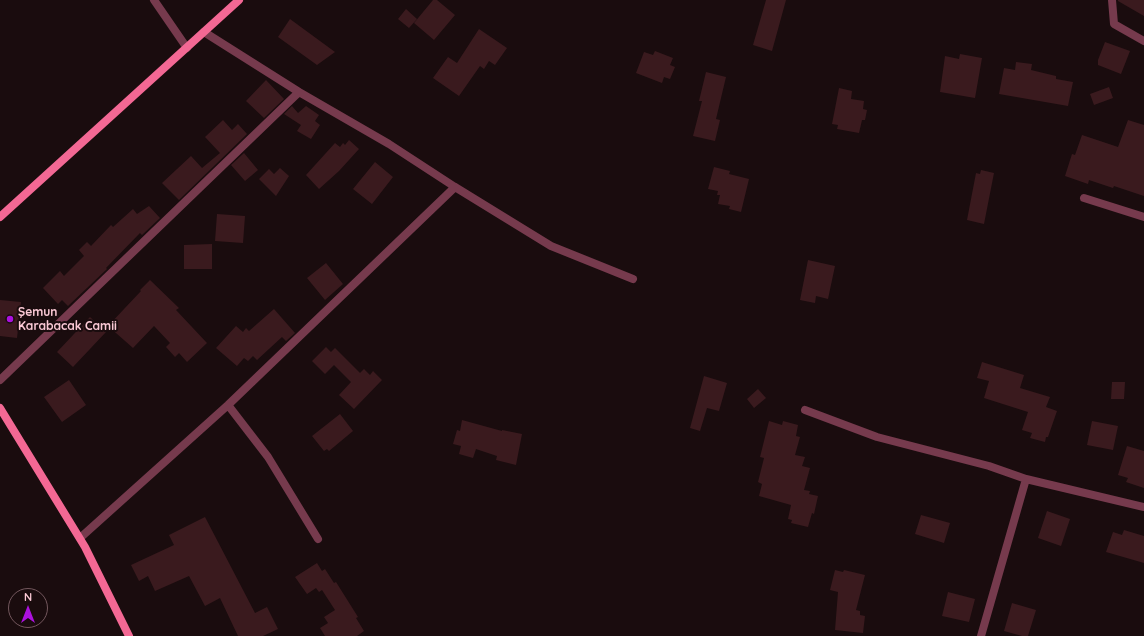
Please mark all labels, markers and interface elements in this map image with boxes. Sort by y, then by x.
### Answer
place label: Şemun Karabacak Camii [18,305,117,333]
marker: Şemun Karabacak Camii [5,314,15,324]
north arrow [8,588,48,628]
text: N [24,590,32,604]

